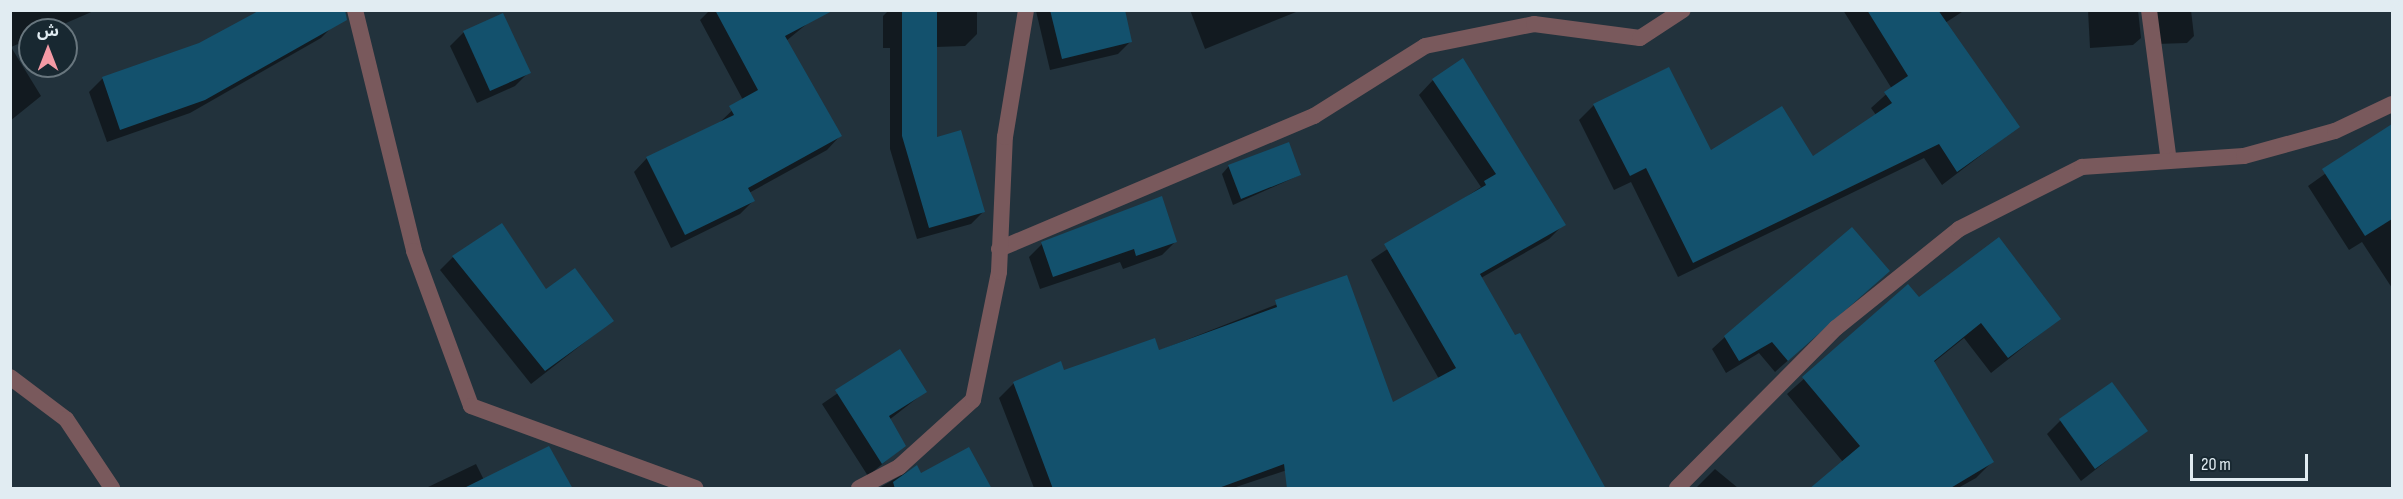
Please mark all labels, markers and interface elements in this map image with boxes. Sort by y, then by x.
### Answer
north arrow [18,18,78,78]
text: ش [37,22,59,41]
scale bar [2193,442,2312,480]
text: 20 m [2201,454,2231,475]

